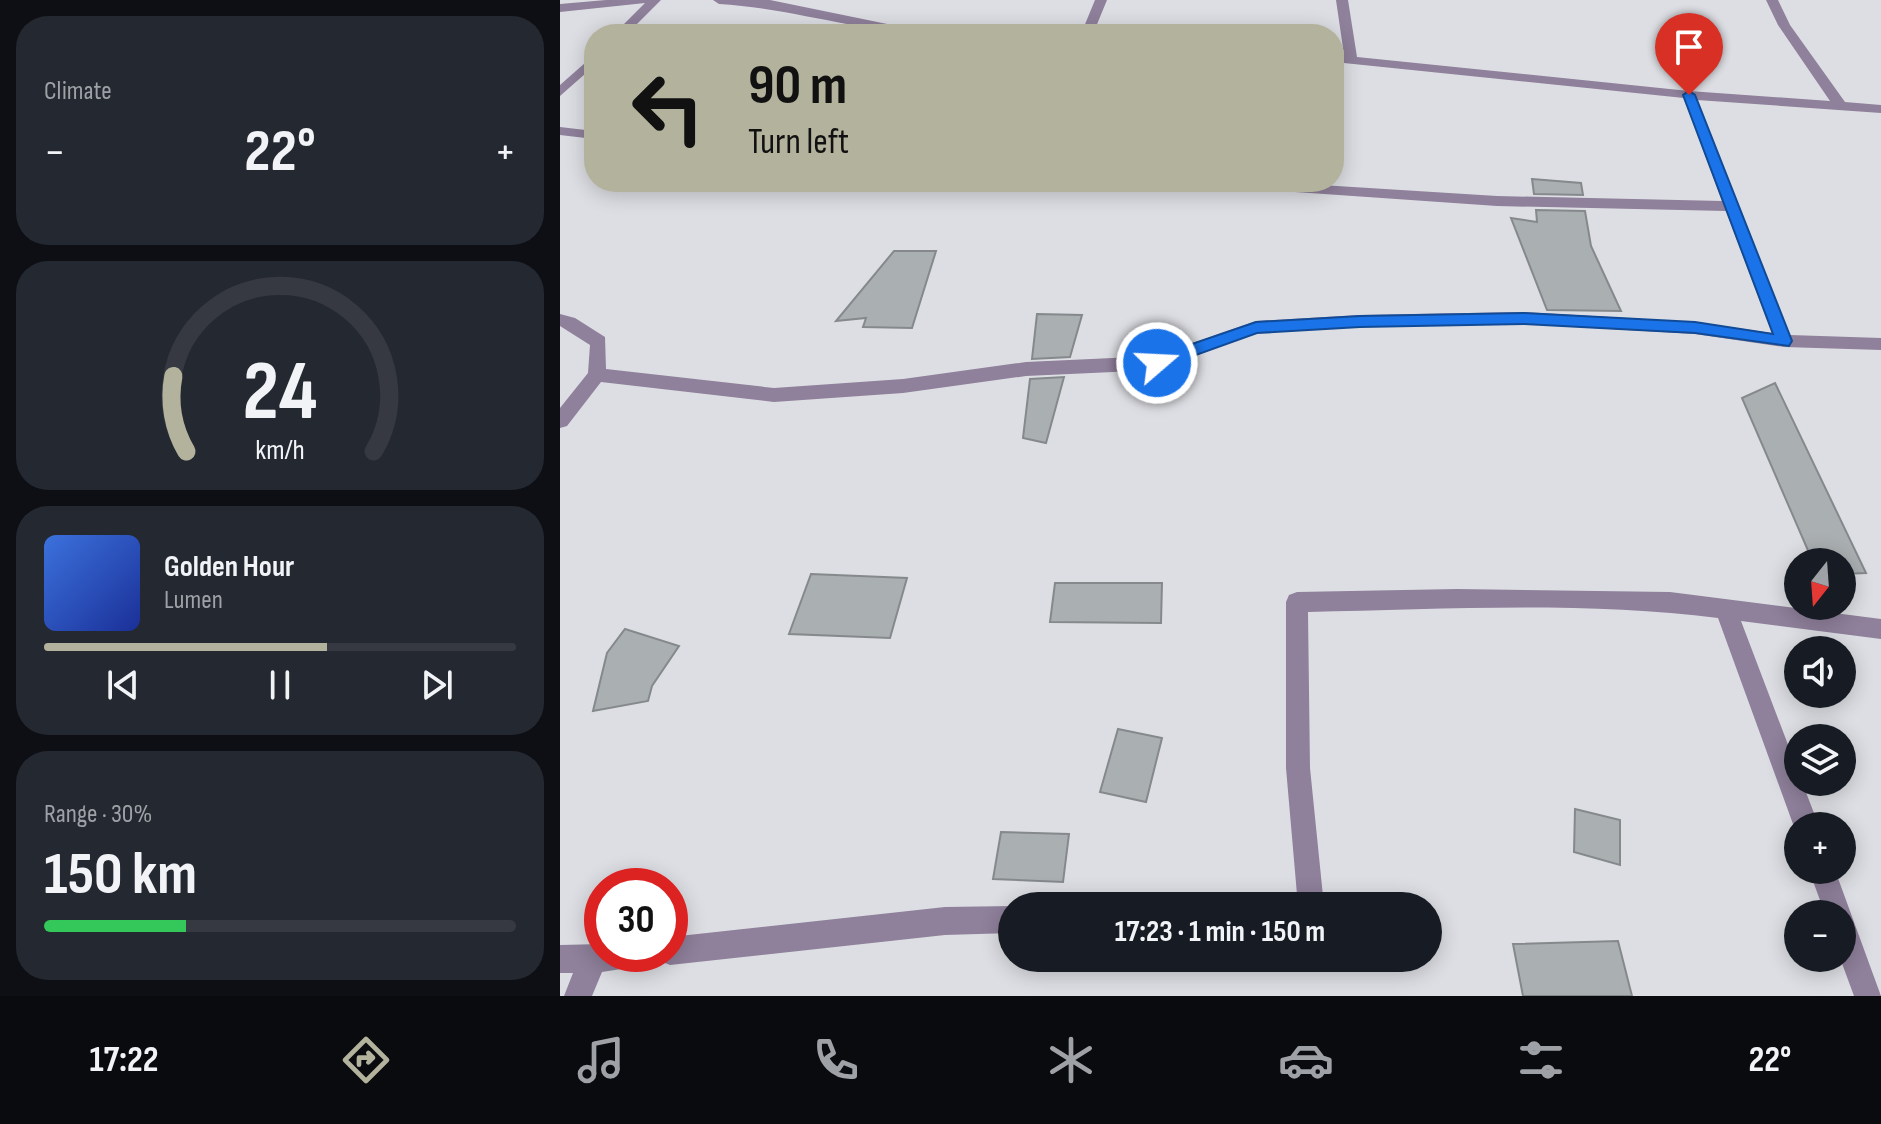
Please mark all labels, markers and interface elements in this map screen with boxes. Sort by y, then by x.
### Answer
pin [1655,13,1723,95]
icon: arrive [1667,25,1711,69]
text: 90 m [748,53,847,120]
icon: left [616,56,720,160]
text: Climate [44,76,112,107]
text: 22° [244,116,316,188]
text: Turn left [748,121,849,164]
text: − [44,126,66,179]
text: + [494,126,516,179]
position arrow [1115,321,1199,405]
text: 24 [243,342,317,442]
text: km/h [255,433,305,468]
north arrow [1784,548,1856,620]
map controls [1784,548,1856,972]
text: Golden Hour [164,549,294,585]
text: Lumen [164,585,223,616]
button: sound [1784,636,1856,708]
icon: previous [101,663,145,707]
icon: pause [258,663,302,707]
icon: next [415,663,459,707]
button: layers [1784,724,1856,796]
text: Range · 30% [44,799,152,830]
button: + [1784,812,1856,884]
text: 150 km [44,839,197,911]
speed limit sign: 30 [584,868,688,972]
button: − [1784,900,1856,972]
text: 17:23 · 1 min · 150 m [1115,914,1325,950]
icon: directions [338,1032,394,1088]
icon: music [573,1032,629,1088]
icon: phone [808,1032,864,1088]
icon: climate [1043,1032,1099,1088]
icon: car [1278,1032,1334,1088]
icon: filters [1513,1032,1569,1088]
text: 17:22 [90,1039,159,1082]
text: 22° [1748,1039,1791,1082]

